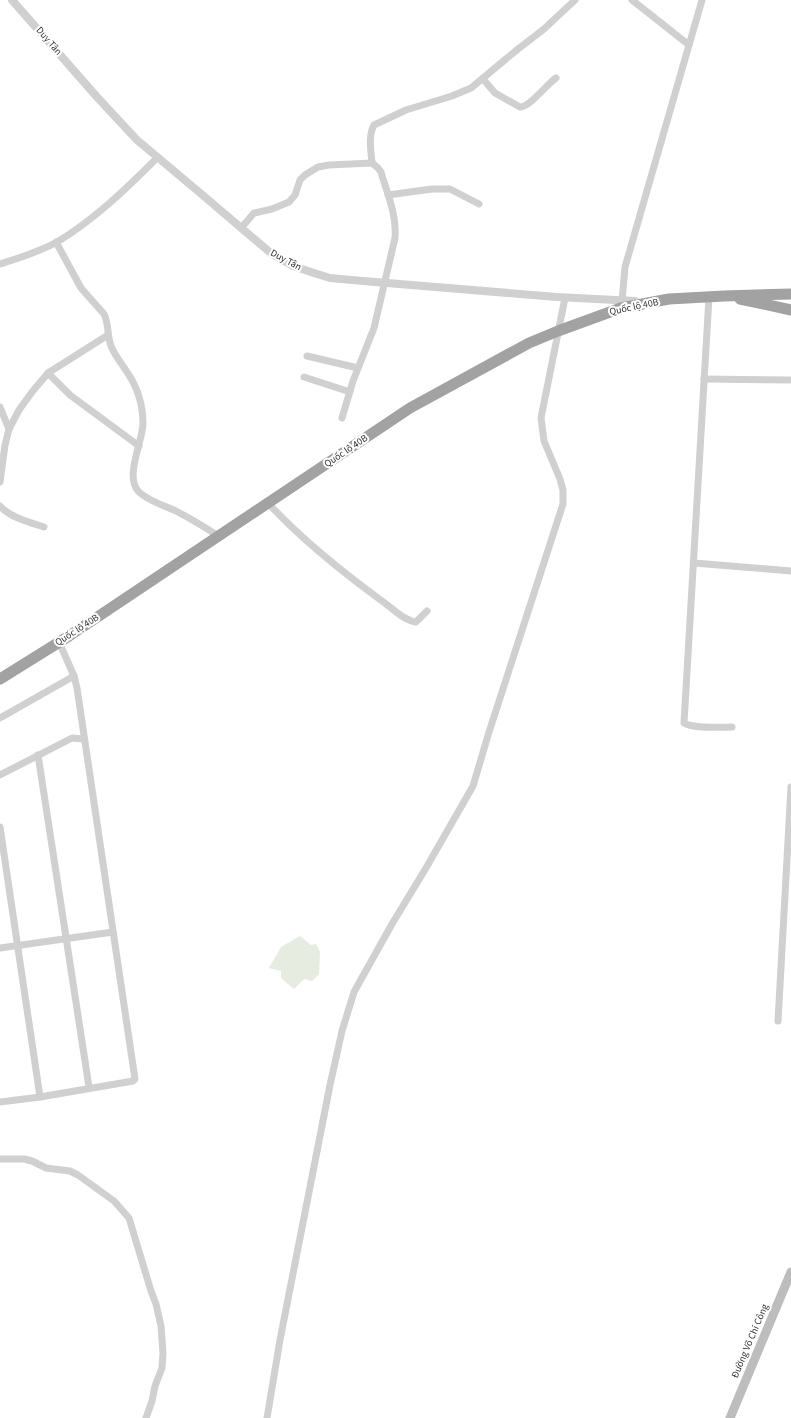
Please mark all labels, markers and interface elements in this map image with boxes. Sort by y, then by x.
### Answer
street label: Duy Tân [33,24,65,58]
street label: Duy Tân [268,246,304,274]
street label: Quốc lộ 40B [608,295,660,319]
street label: Quốc lộ 40B [321,431,371,471]
street label: Quốc lộ 40B [52,610,102,649]
street label: Đường Võ Chí Công [728,1302,772,1380]

